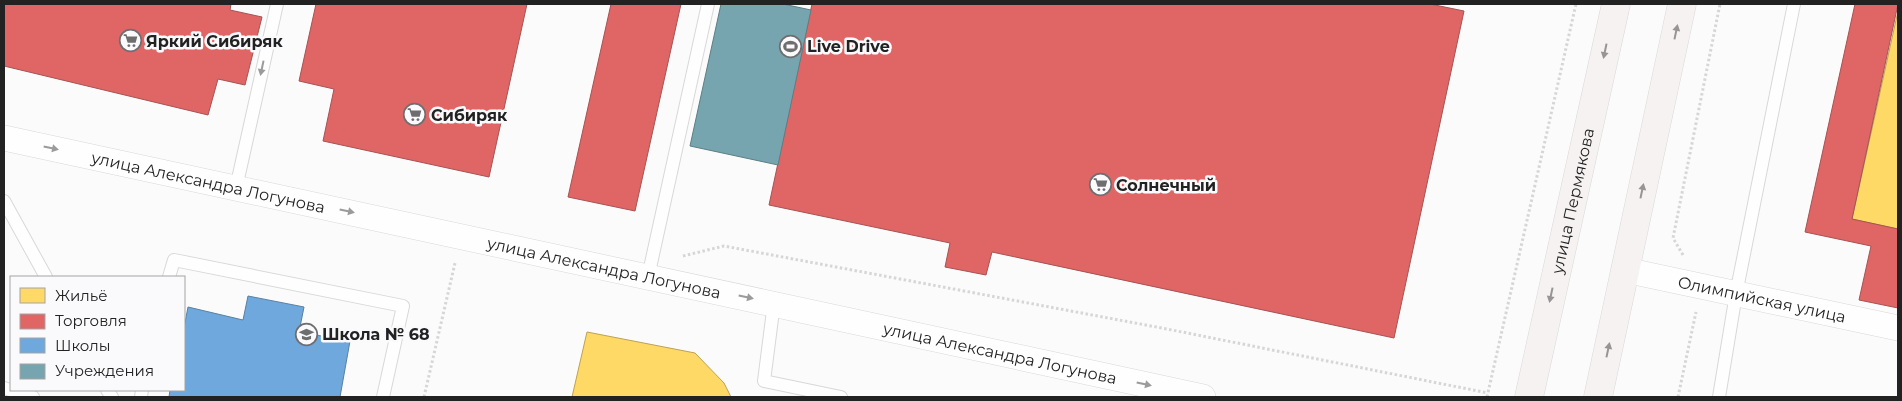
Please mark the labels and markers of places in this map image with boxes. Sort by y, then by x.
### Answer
supermarket icon: Яркий Сибиряк [118,29,142,53]
place label: Яркий Сибиряк [146,32,283,51]
sports icon: Live Drive [779,34,803,58]
place label: Live Drive [807,37,890,56]
supermarket icon: Сибиряк [403,103,427,127]
place label: Сибиряк [431,106,508,125]
supermarket icon: Солнечный [1088,173,1112,197]
place label: Солнечный [1116,176,1216,195]
school or university icon: Школа № 68 [294,322,318,346]
place label: Школа № 68 [322,325,430,344]

